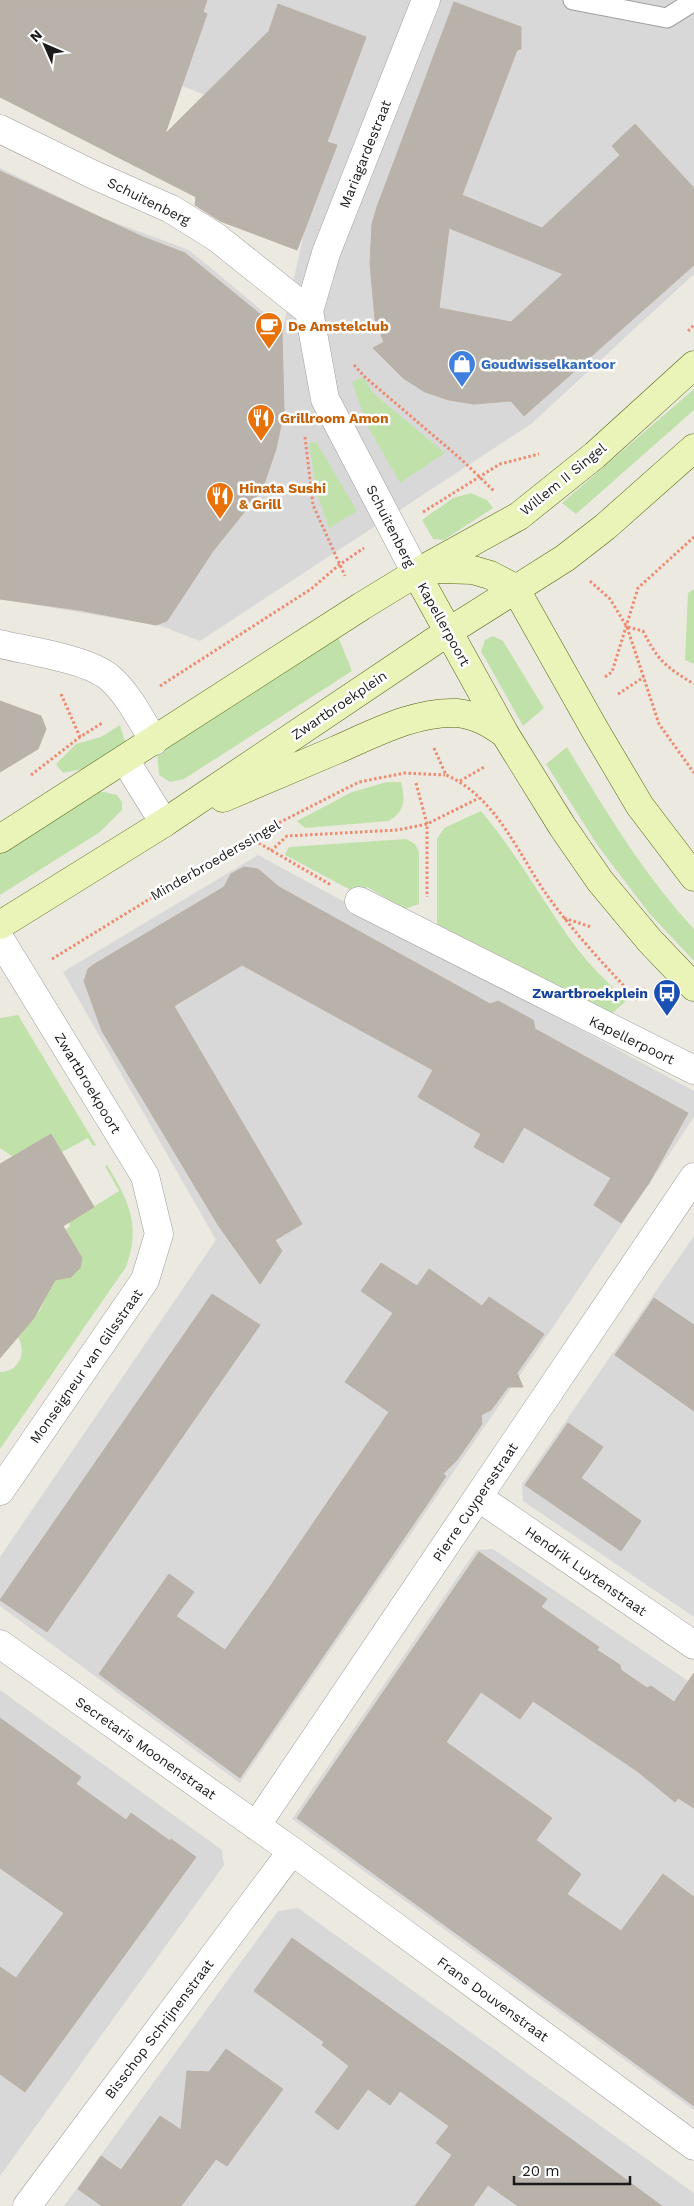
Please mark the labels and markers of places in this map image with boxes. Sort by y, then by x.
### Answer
cafe icon: De Amstelclub [254,311,284,350]
place label: De Amstelclub [288,318,389,334]
shop icon: Goudwisselkantoor [447,349,477,388]
place label: Goudwisselkantoor [481,356,616,372]
restaurant icon: Grillroom Amon [246,403,276,442]
place label: Grillroom Amon [280,410,389,426]
place label: Hinata Sushi & Grill [239,480,326,512]
restaurant icon: Hinata Sushi & Grill [205,481,235,520]
bus stop icon: Zwartbroekplein [652,978,682,1017]
place label: Zwartbroekplein [532,985,648,1001]

